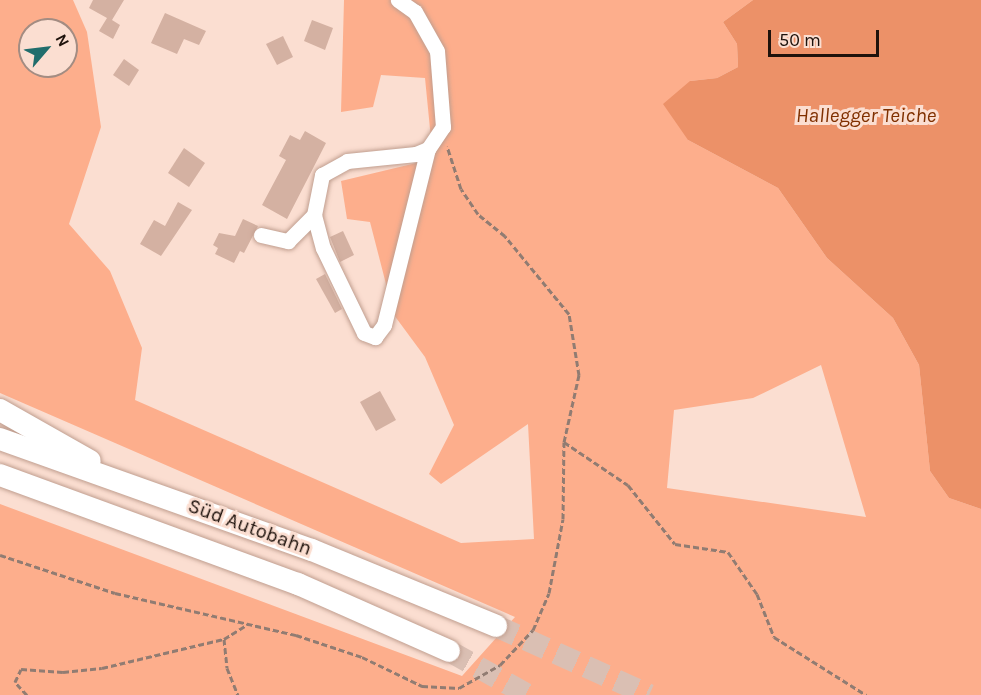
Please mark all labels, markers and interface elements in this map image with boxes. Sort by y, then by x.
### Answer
north arrow [18,18,78,78]
scale bar [771,18,882,56]
text: 50 m [779,29,821,51]
text: N [51,31,74,50]
water label: Hallegger Teiche [796,102,936,128]
street label: Süd Autobahn [185,494,315,560]

